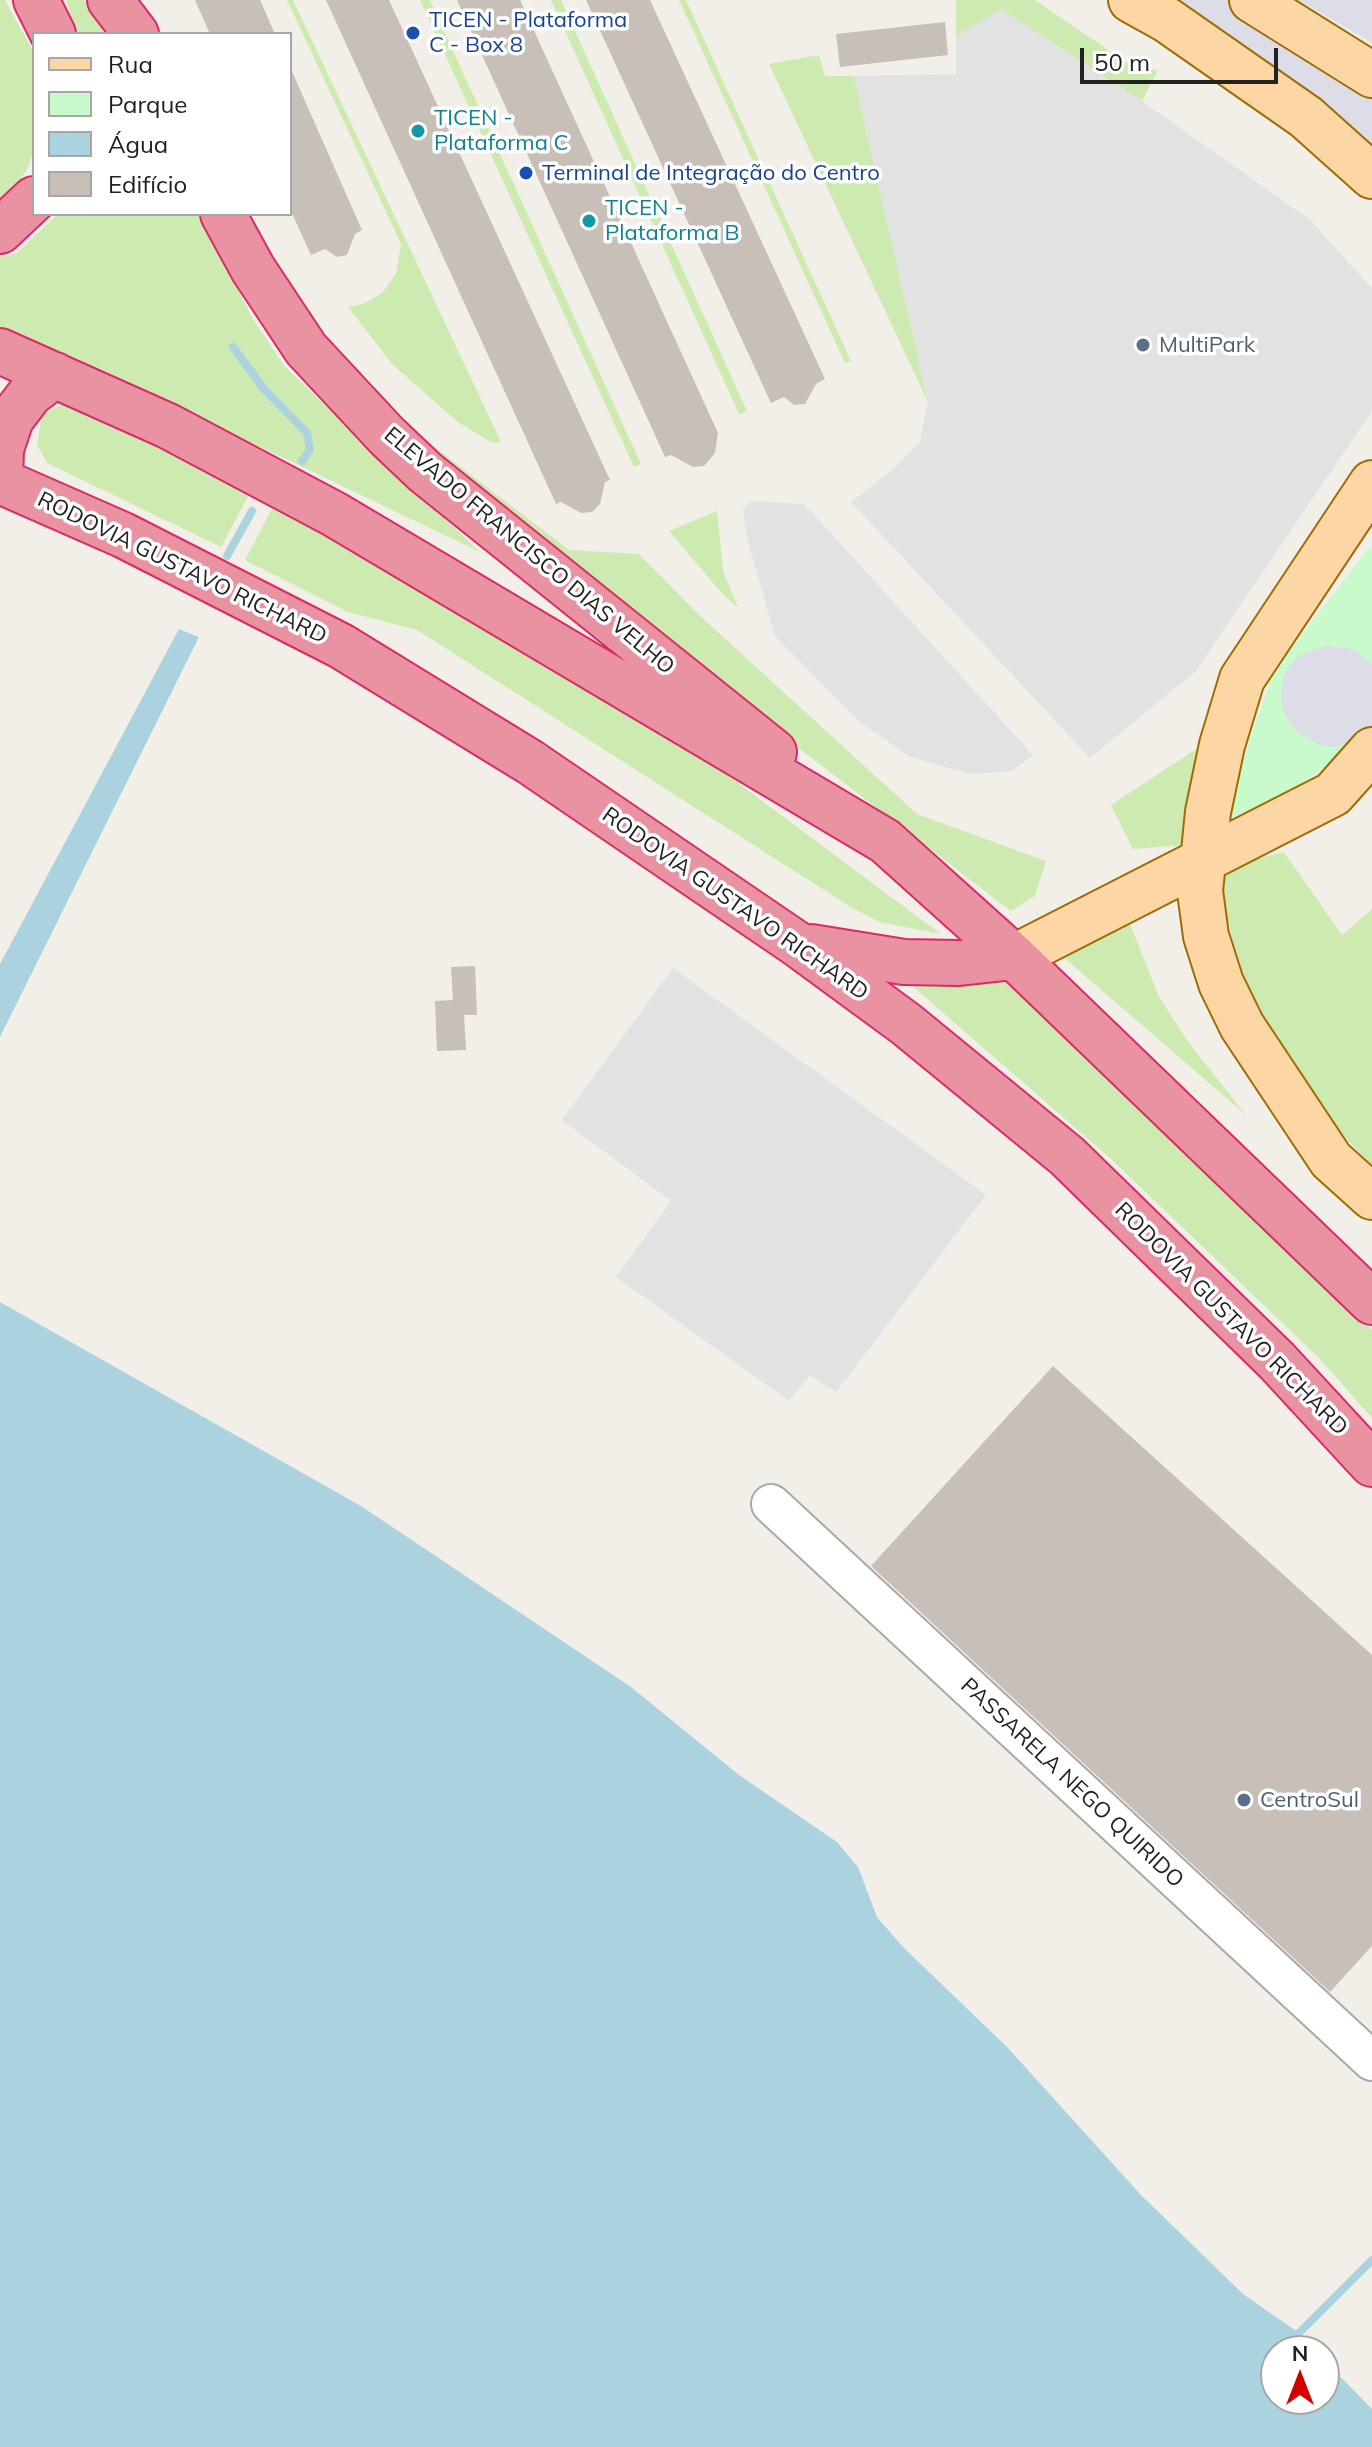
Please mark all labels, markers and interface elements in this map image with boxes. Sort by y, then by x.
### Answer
place label: TICEN - Plataforma C - Box 8 [429,7,627,58]
marker: TICEN - Plataforma C - Box 8 [404,24,422,42]
legend [32,32,292,216]
scale bar [1084,32,1282,82]
text: 50 m [1094,47,1150,77]
text: Rua [108,49,153,79]
text: Parque [108,89,187,119]
place label: TICEN - Plataforma C [434,105,569,156]
marker: TICEN - Plataforma C [409,122,427,140]
text: Água [108,129,168,159]
place label: Terminal de Integração do Centro [542,160,880,186]
marker: Terminal de Integração do Centro [517,164,535,182]
text: Edifício [108,169,187,199]
place label: TICEN - Plataforma B [605,195,740,246]
marker: TICEN - Plataforma B [580,212,598,230]
place label: MultiPark [1159,332,1255,358]
marker: MultiPark [1134,336,1152,354]
street label: ELEVADO FRANCISCO DIAS VELHO [379,422,679,680]
street label: RODOVIA GUSTAVO RICHARD [33,486,331,650]
street label: RODOVIA GUSTAVO RICHARD [597,802,873,1006]
street label: RODOVIA GUSTAVO RICHARD [1109,1197,1353,1441]
street label: PASSARELA NEGO QUIRIDO [955,1673,1189,1893]
place label: CentroSul [1260,1787,1359,1813]
marker: CentroSul [1235,1791,1253,1809]
north arrow [1260,2335,1340,2415]
text: N [1292,2339,1308,2367]

